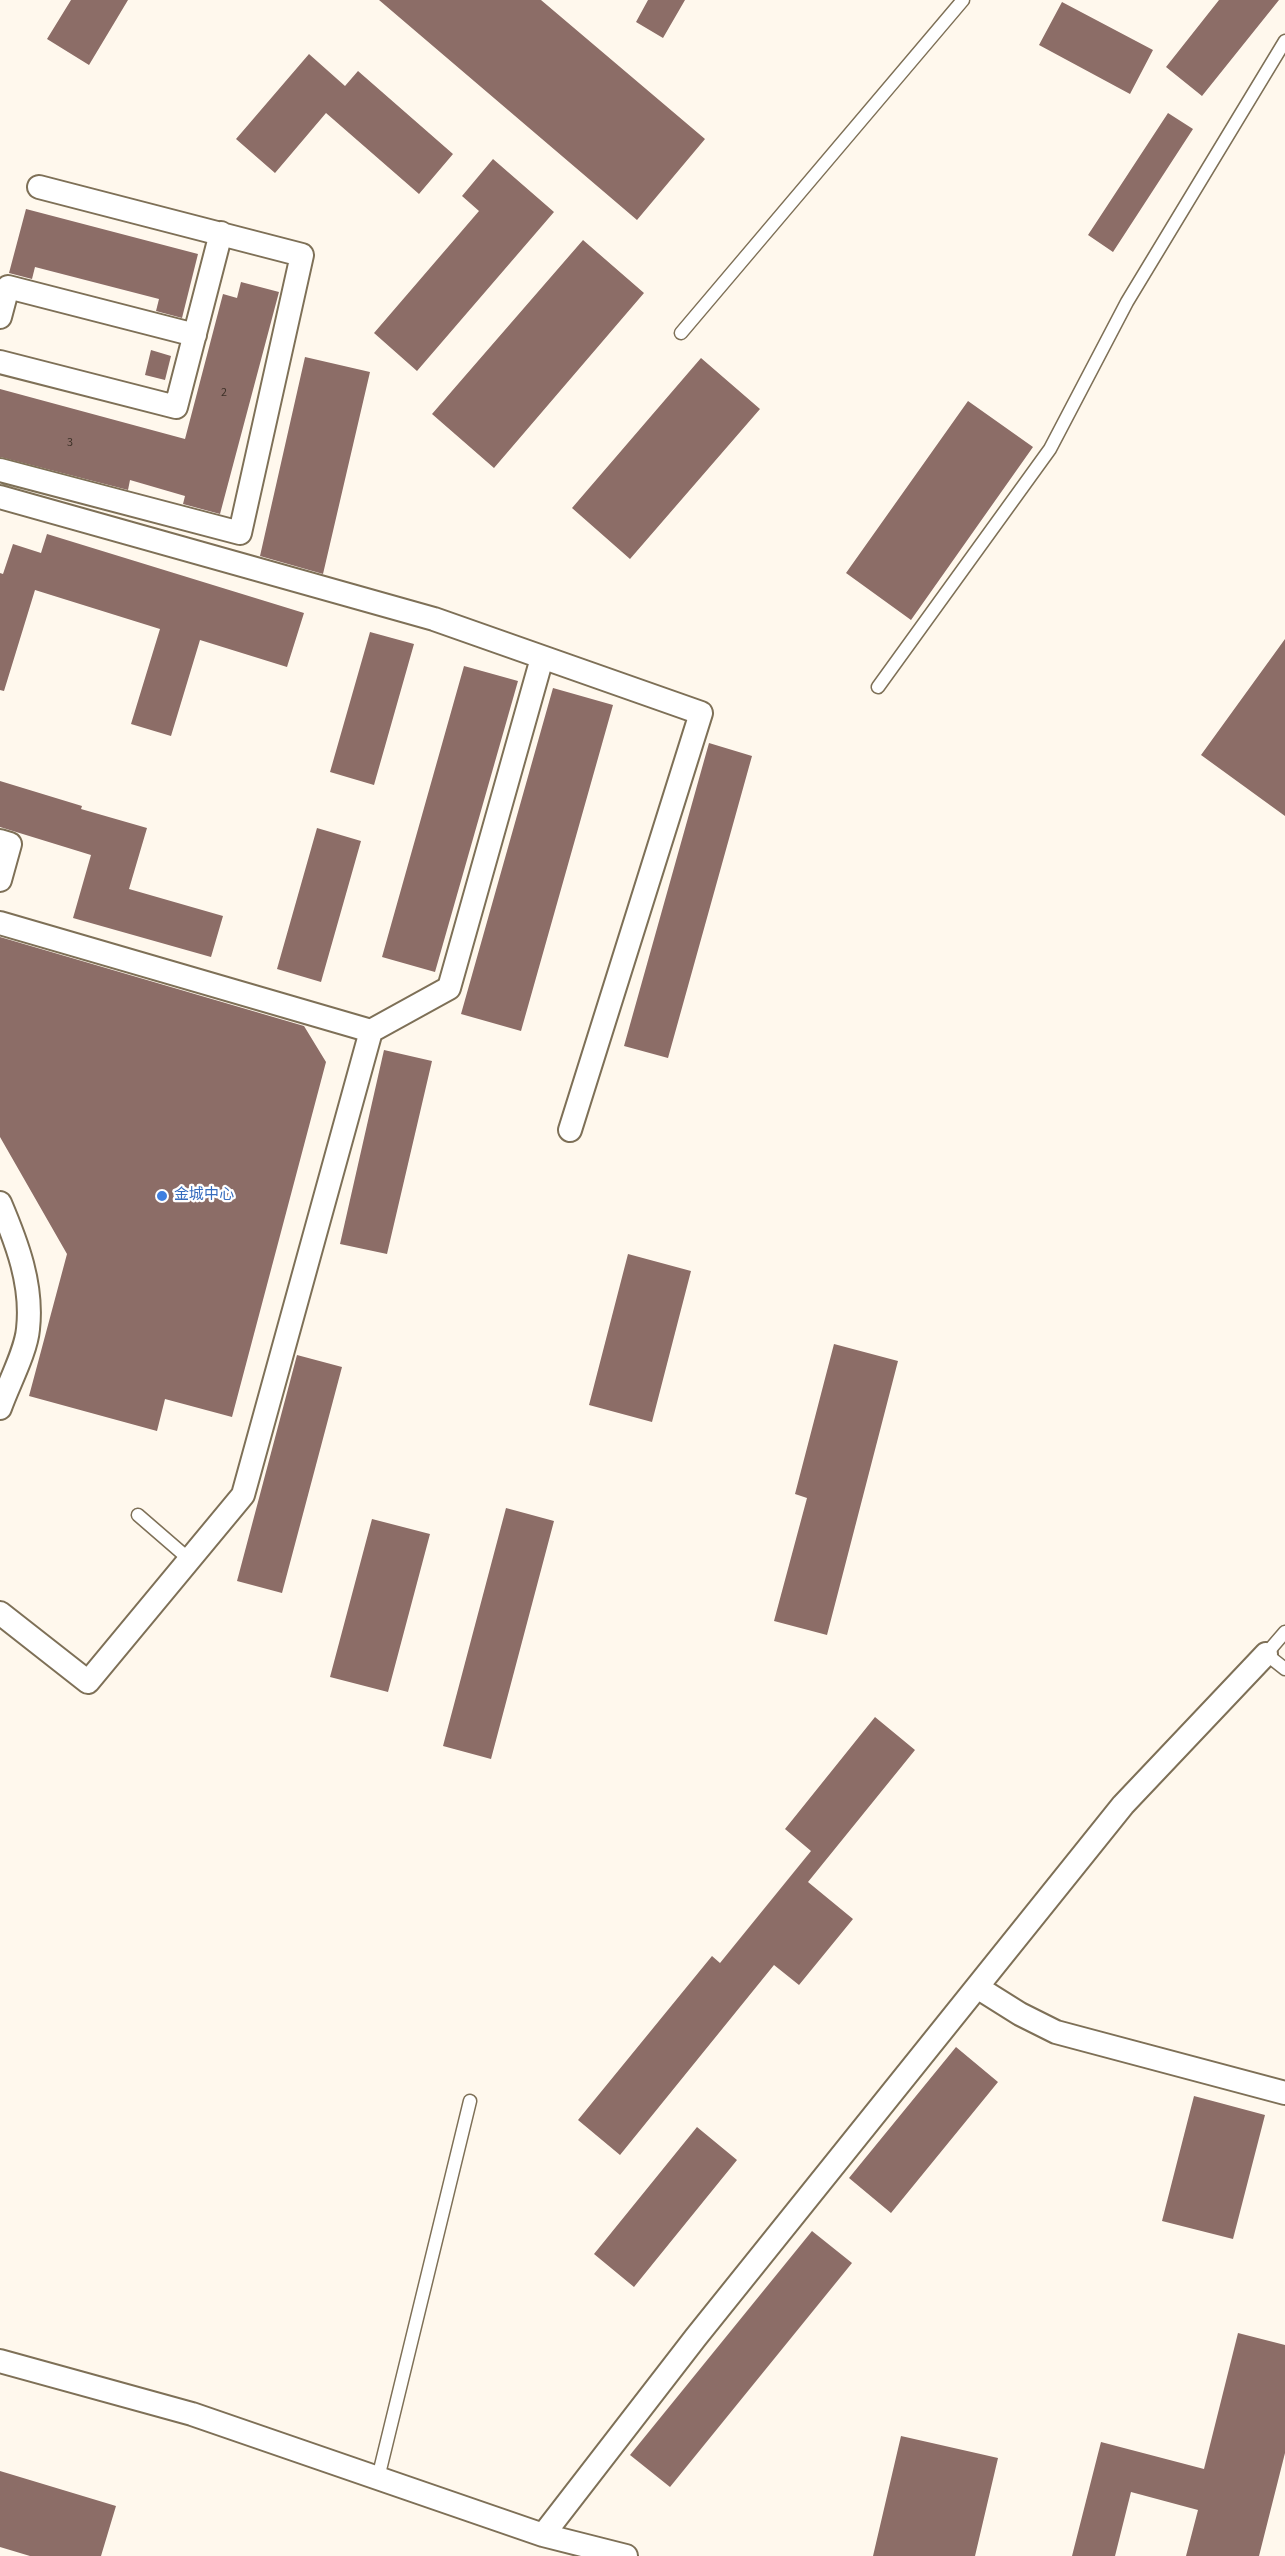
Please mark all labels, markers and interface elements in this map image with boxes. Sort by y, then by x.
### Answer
house number: 2 [221,386,227,400]
house number: 3 [67,436,73,450]
place label: 金城中心 [174,1187,234,1205]
marker: 金城中心 [155,1189,169,1203]

